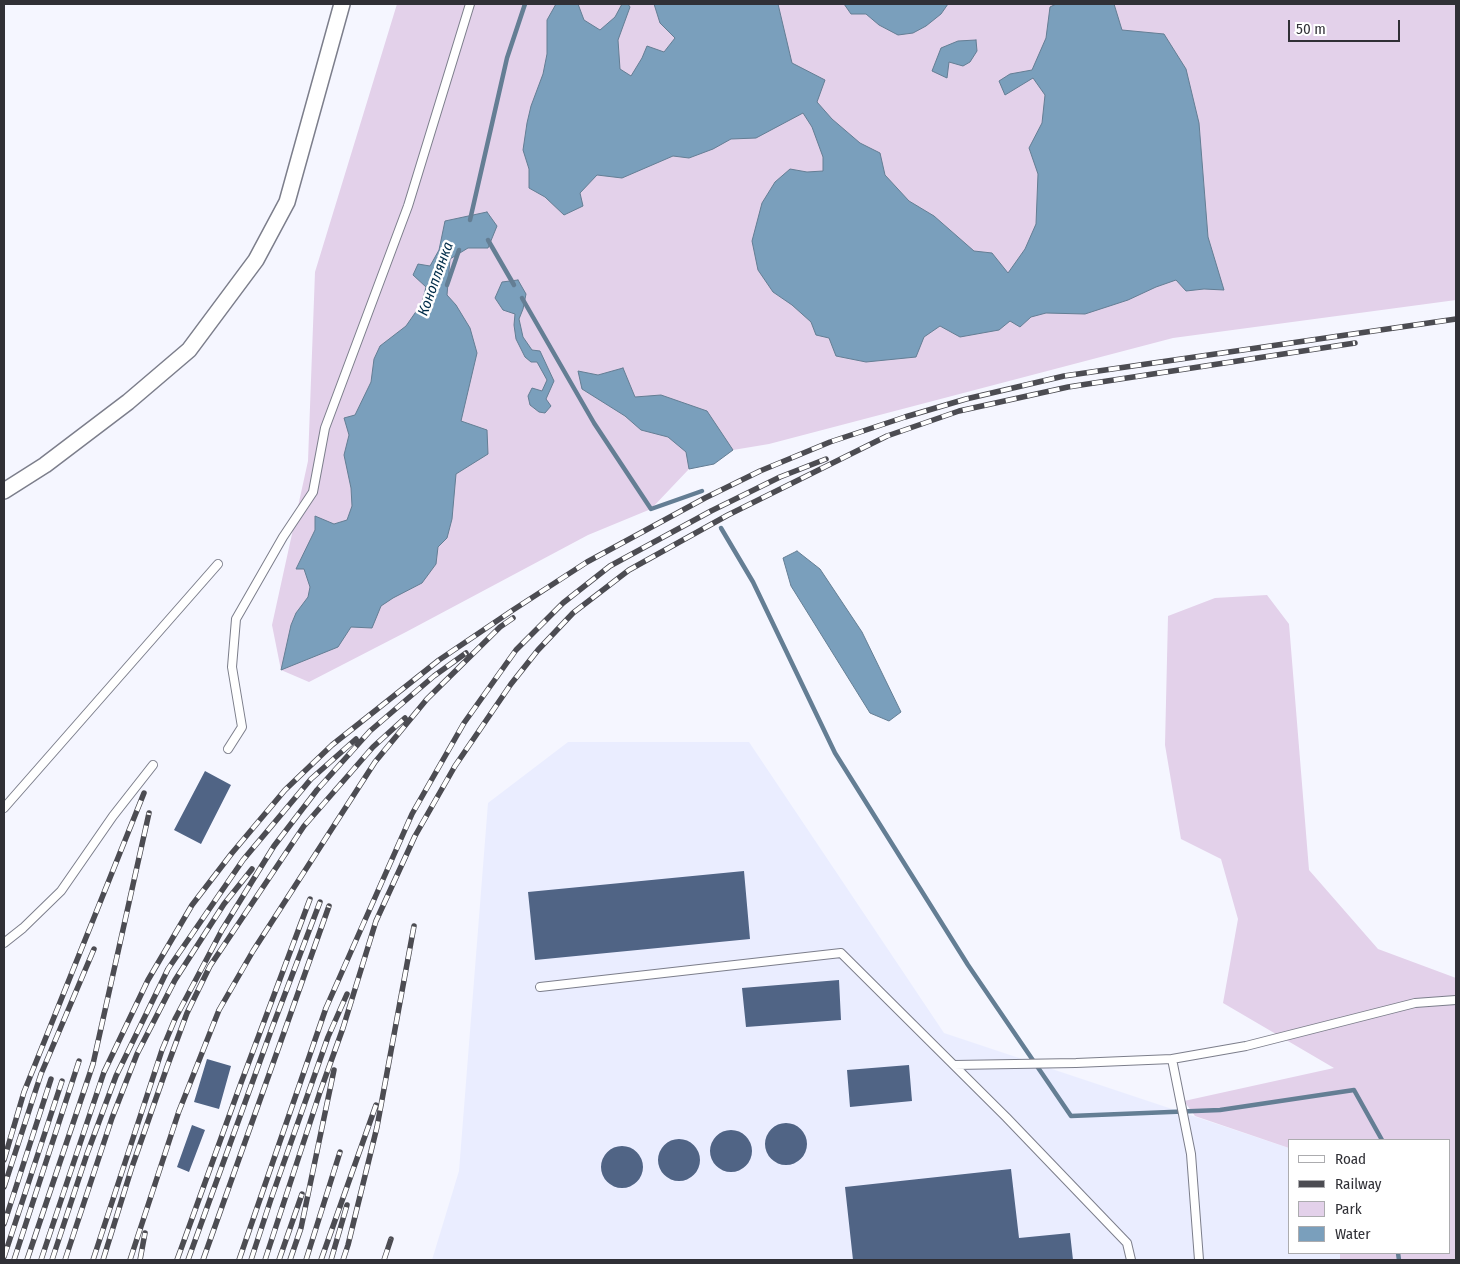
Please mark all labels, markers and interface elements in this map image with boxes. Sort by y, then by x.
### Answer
scale bar [1290,10,1402,42]
text: 50 m [1296,20,1326,38]
water label: Коноплянка [414,240,458,318]
legend [1288,1139,1450,1254]
text: Road [1335,1150,1366,1168]
text: Railway [1335,1175,1382,1193]
text: Park [1335,1200,1362,1218]
text: Water [1335,1225,1370,1243]

